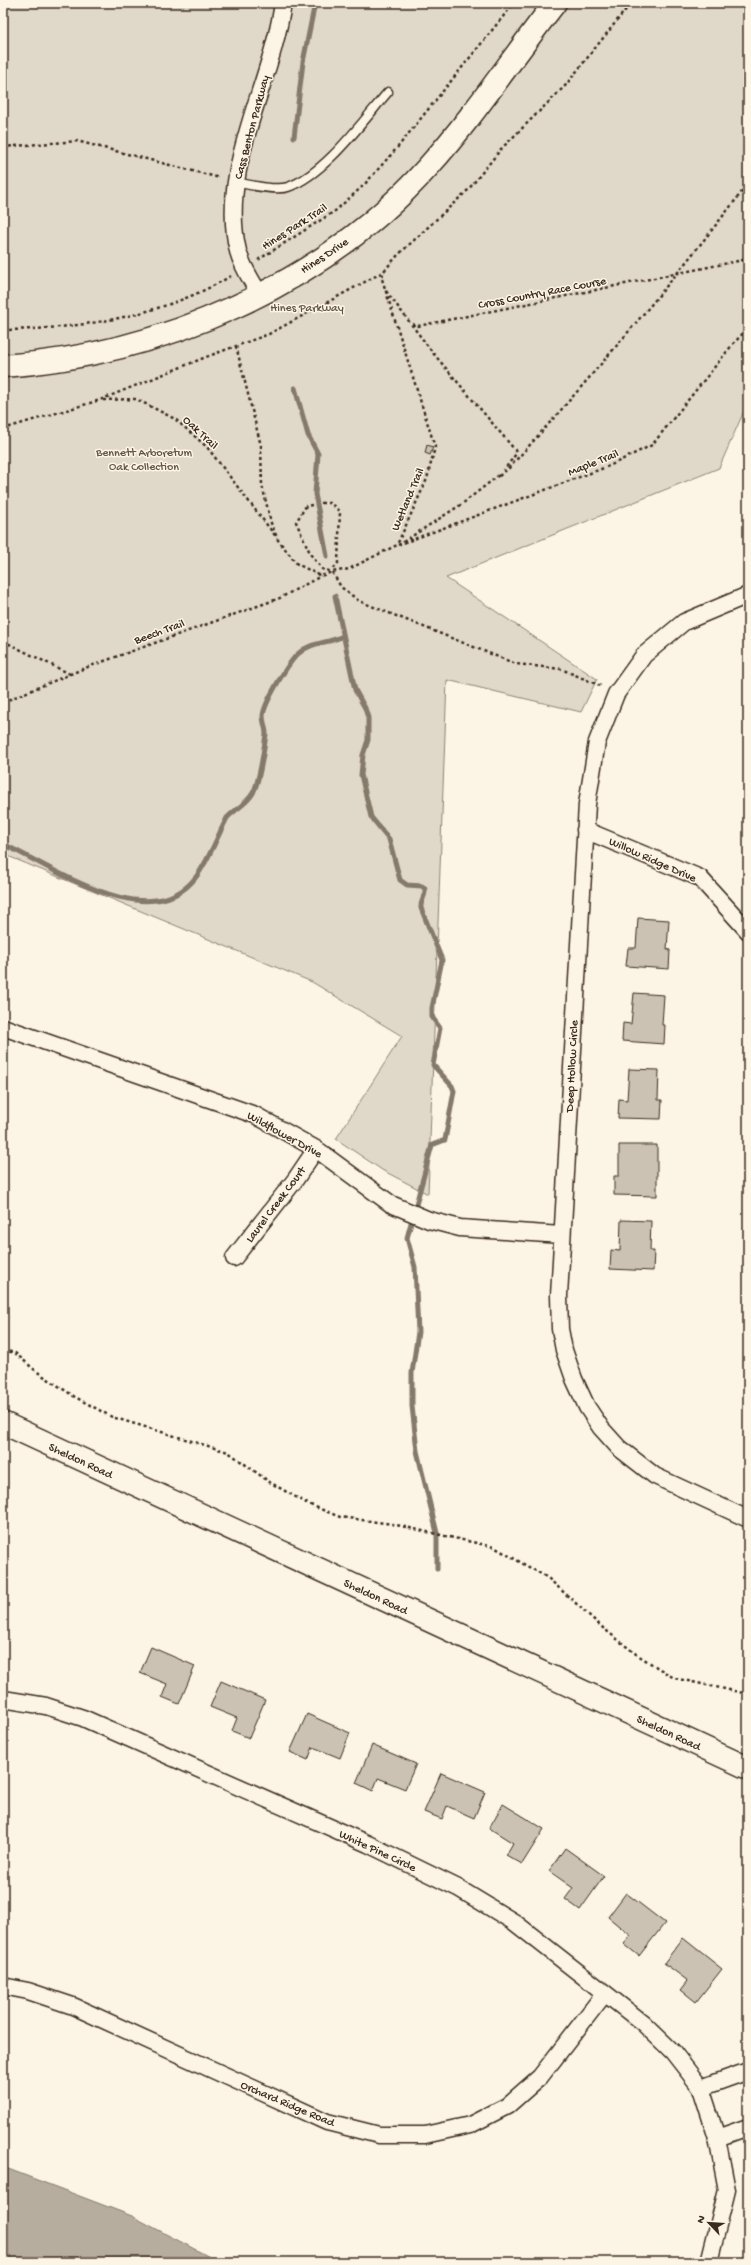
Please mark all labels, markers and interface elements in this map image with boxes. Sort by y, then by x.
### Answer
street label: Cass Benton Parkway [232,74,274,181]
street label: Hines Park Trail [260,201,331,254]
street label: Hines Drive [299,235,352,278]
street label: Cross Country Race Course [477,275,608,313]
park label: Hines Parkway [270,302,344,316]
street label: Oak Trail [179,414,220,453]
park label: Bennett Arboretum Oak Collection [95,447,192,475]
street label: Maple Trail [566,447,621,480]
street label: Wetland Trail [389,466,429,533]
street label: Beech Trail [132,617,187,649]
street label: Willow Ridge Drive [606,835,699,887]
street label: Deep Hollow Circle [564,1019,582,1113]
street label: Wildflower Drive [244,1109,325,1163]
street label: Laurel Creek Court [243,1164,310,1246]
street label: Sheldon Road [46,1441,115,1483]
street label: Sheldon Road [341,1577,410,1619]
street label: Sheldon Road [634,1713,703,1755]
street label: White Pine Circle [336,1828,419,1876]
street label: Orchard Ridge Road [238,2079,337,2131]
north arrow [689,2203,729,2243]
text: N [695,2214,709,2225]

